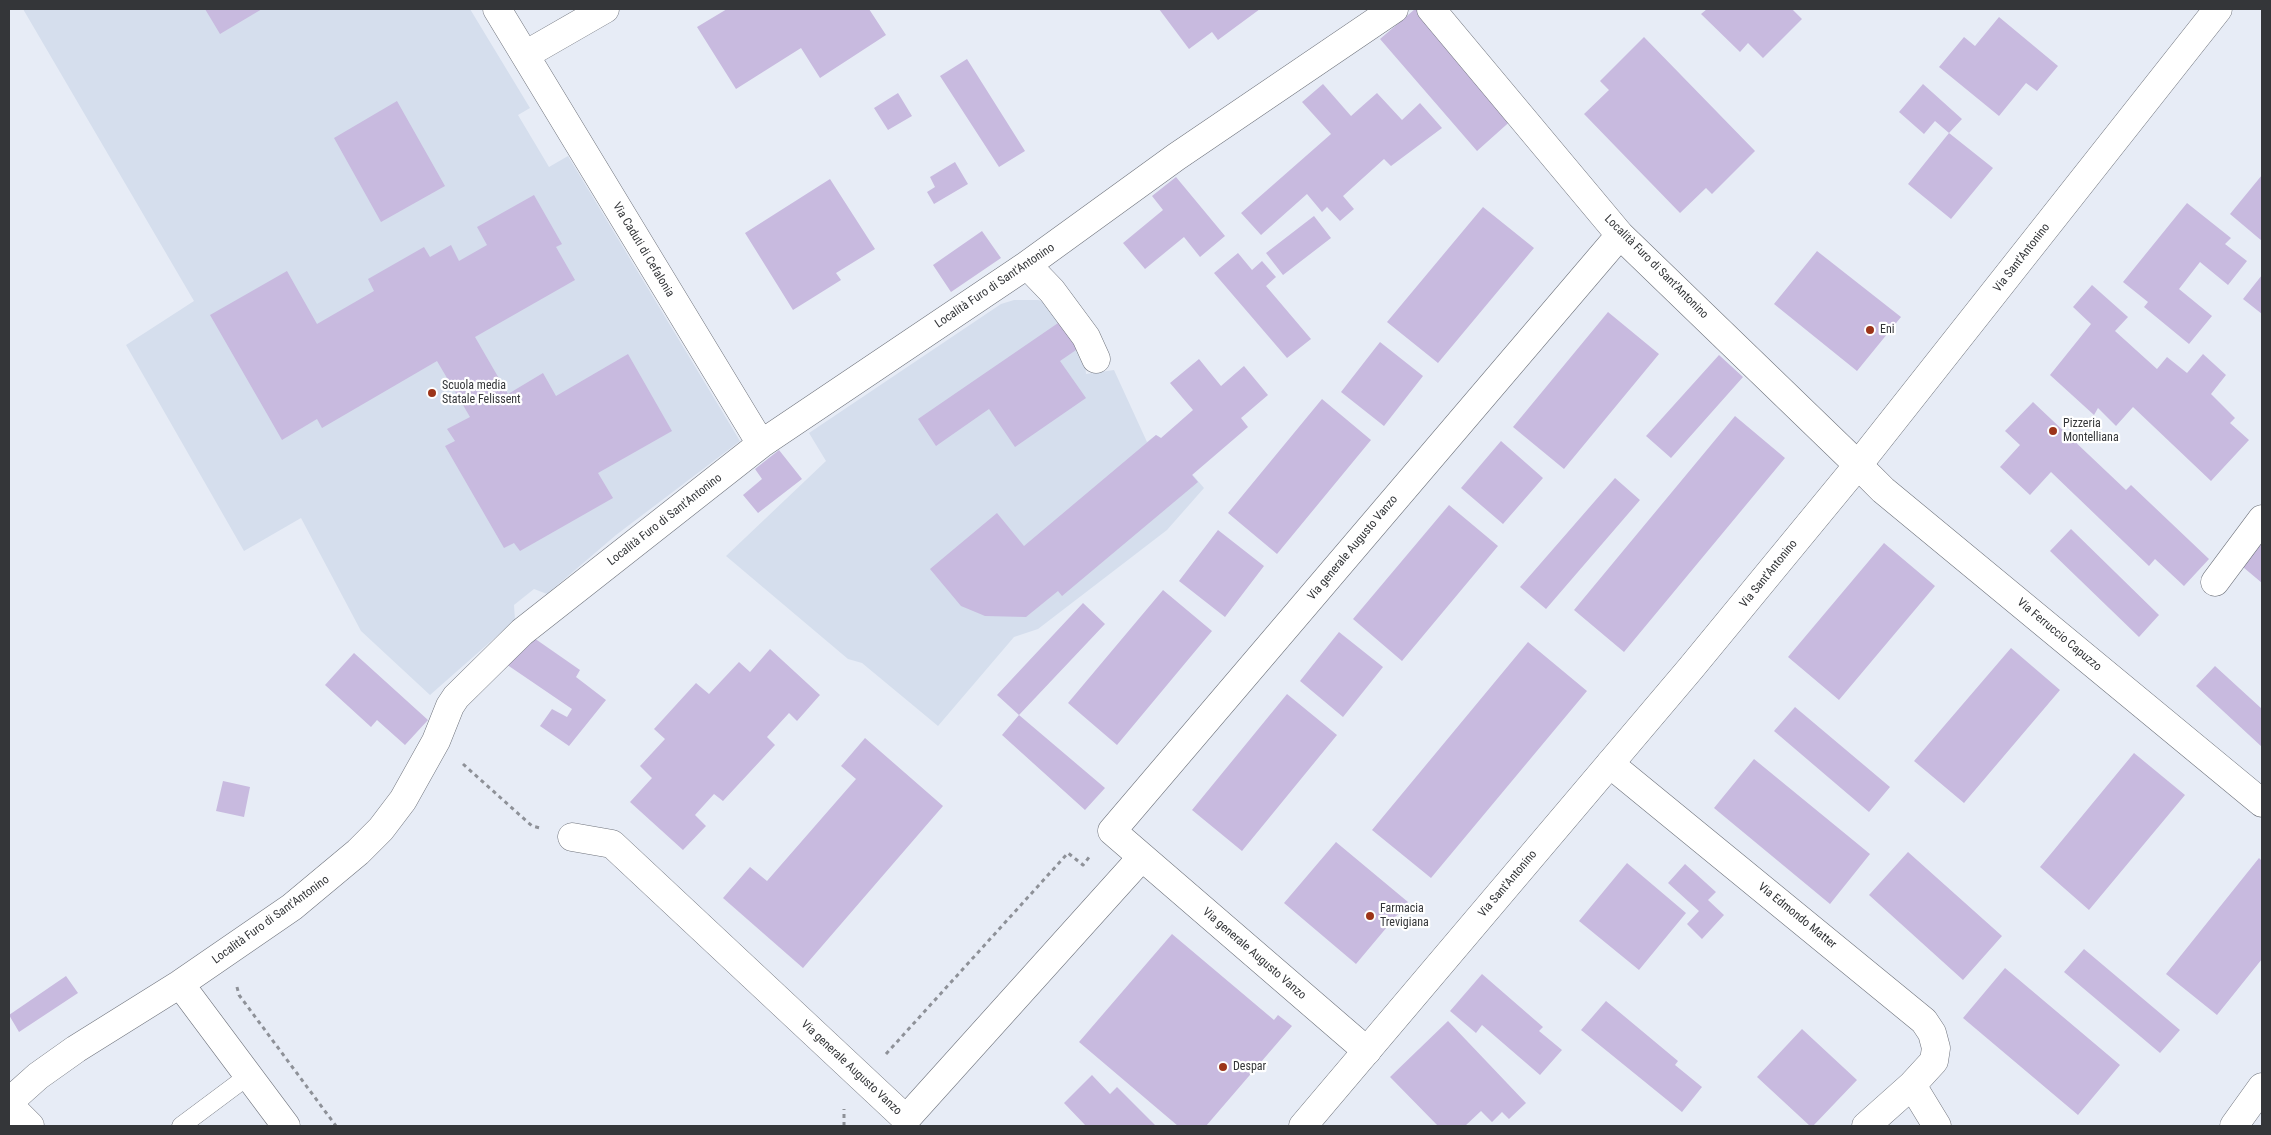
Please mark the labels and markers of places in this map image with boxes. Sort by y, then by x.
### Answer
place label: Eni [1880,323,1895,337]
marker: Eni [1864,324,1876,336]
place label: Scuola media Statale Felissent [442,379,521,407]
marker: Scuola media Statale Felissent [426,387,438,399]
place label: Pizzeria Montelliana [2063,417,2119,445]
marker: Pizzeria Montelliana [2047,425,2059,437]
place label: Farmacia Trevigiana [1380,902,1429,930]
marker: Farmacia Trevigiana [1364,910,1376,922]
place label: Despar [1233,1060,1266,1074]
marker: Despar [1217,1061,1229,1073]

